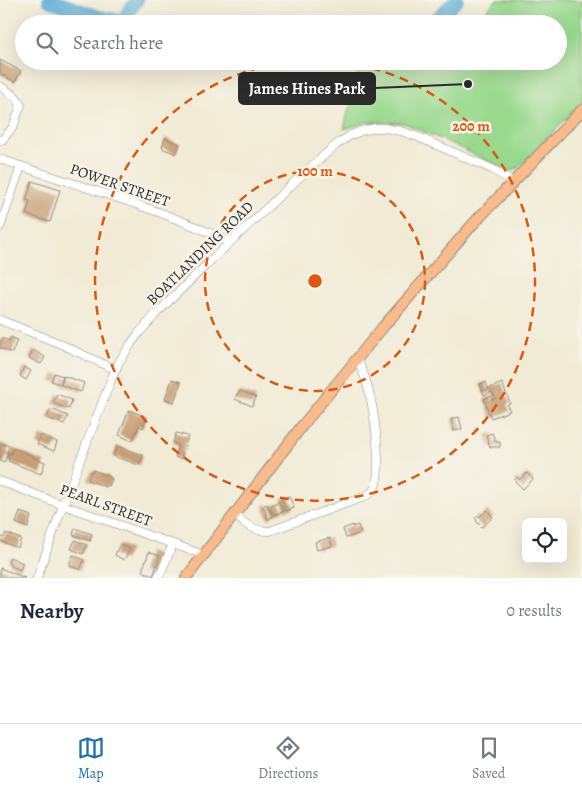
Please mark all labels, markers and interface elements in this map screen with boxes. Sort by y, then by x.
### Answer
search box [15,15,567,70]
icon: search [33,29,61,57]
text: Search here [73,30,163,56]
callout: James Hines Park [239,73,375,104]
text: James Hines Park [249,78,366,100]
text: 200 m [452,116,490,136]
street label: POWER STREET [67,159,173,212]
text: 100 m [297,161,333,181]
street label: BOATLANDING ROAD [142,197,258,309]
centre of rings [306,272,324,290]
street label: PEARL STREET [57,479,156,531]
map controls [522,518,567,563]
button: locate [522,518,567,563]
text: Nearby [20,597,83,625]
text: 0 results [506,600,562,622]
tab: Map [77,734,105,783]
tab: Directions [258,734,318,783]
tab: Saved [472,734,505,783]

